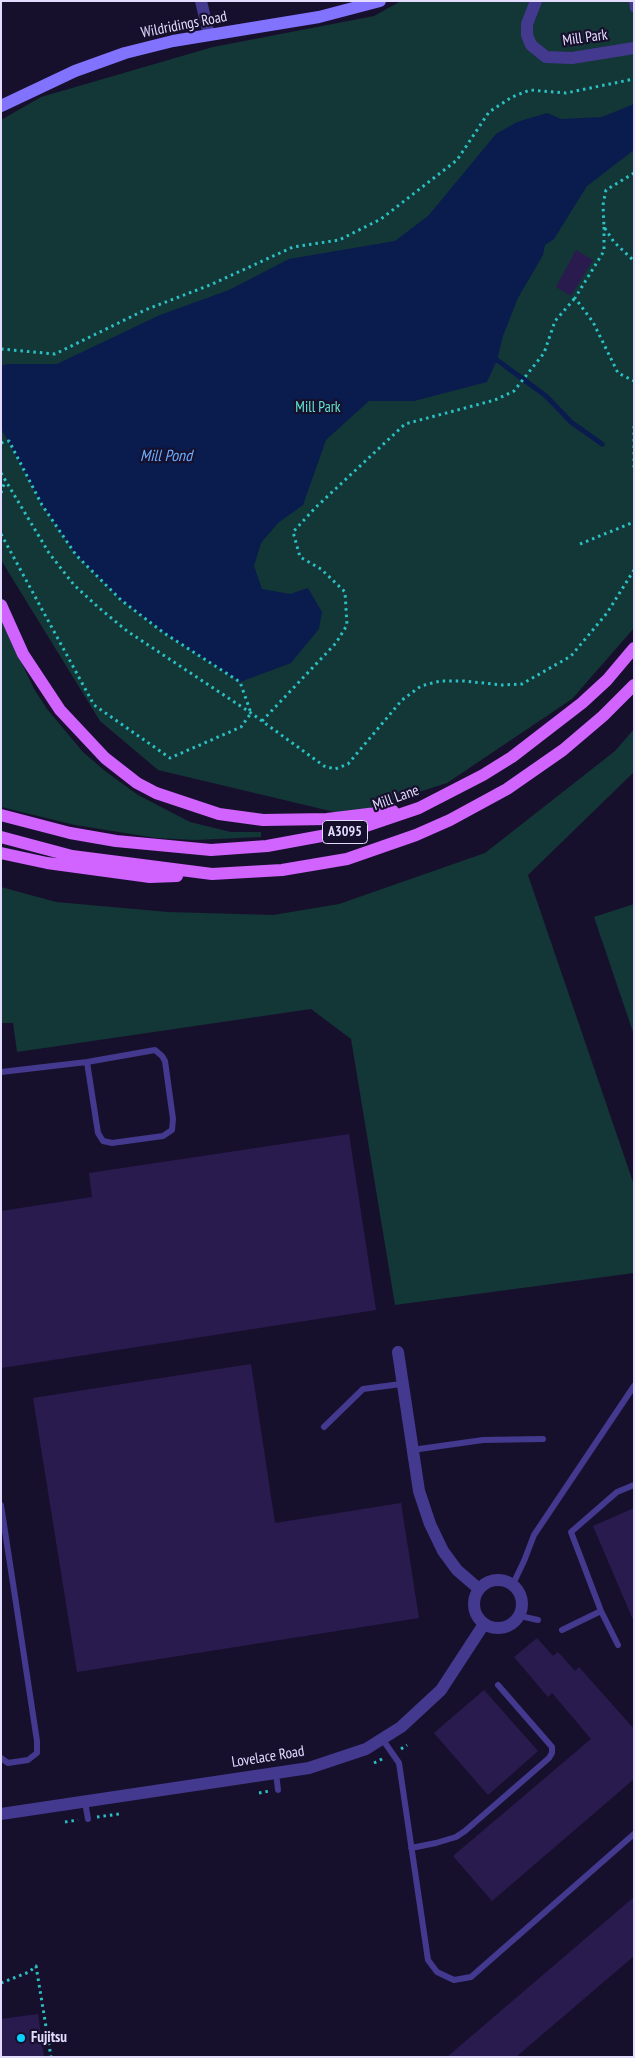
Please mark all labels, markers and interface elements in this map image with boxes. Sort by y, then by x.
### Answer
street label: Wildridings Road [139,8,229,42]
street label: Mill Park [561,26,609,50]
park label: Mill Park [295,399,341,417]
water label: Mill Pond [140,446,192,466]
street label: Mill Lane [370,781,422,815]
road number: A3095 [322,820,368,844]
street label: Lovelace Road [230,1742,306,1772]
place label: Fujitsu [31,2029,67,2047]
marker: Fujitsu [15,2032,27,2044]

